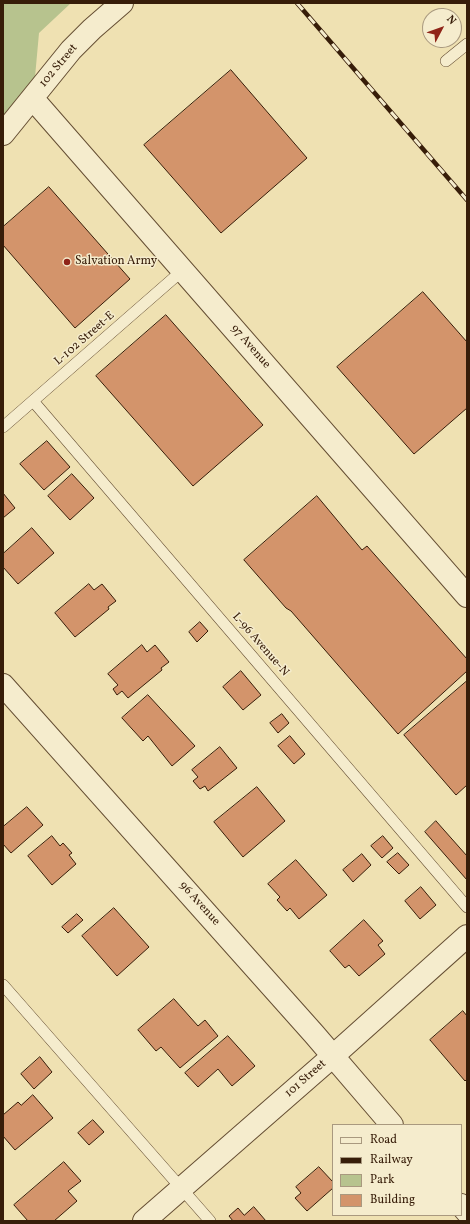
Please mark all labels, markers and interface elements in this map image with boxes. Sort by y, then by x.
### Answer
north arrow [422,8,462,48]
text: N [442,13,459,28]
street label: 102 Street [37,41,81,91]
place label: Salvation Army [75,255,157,269]
marker: Salvation Army [62,257,72,267]
street label: L-102 Street-E [52,309,118,369]
street label: 97 Avenue [227,322,273,372]
street label: L-96 Avenue-N [229,610,291,680]
street label: 96 Avenue [175,879,223,929]
street label: 101 Street [282,1057,330,1101]
legend [332,1124,462,1216]
text: Road [370,1132,397,1148]
text: Railway [370,1152,413,1168]
text: Park [370,1172,395,1188]
text: Building [370,1192,415,1208]

